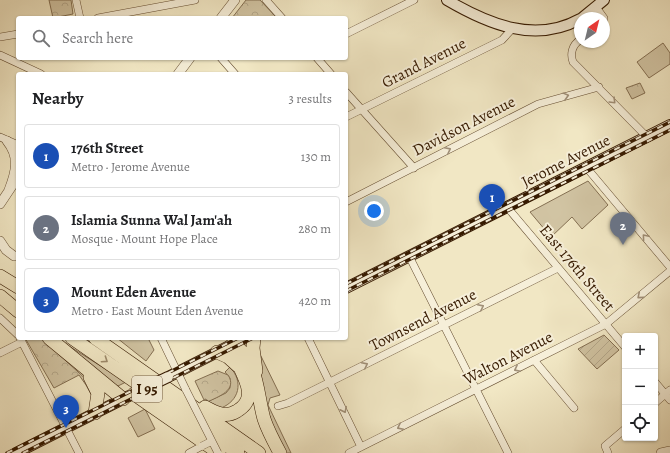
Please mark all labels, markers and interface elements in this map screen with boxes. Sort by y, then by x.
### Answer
north arrow [574,12,610,48]
search box [16,16,348,60]
icon: search [30,27,52,49]
text: Search here [62,28,133,48]
street label: Grand Avenue [378,32,470,94]
text: Nearby [32,87,83,110]
text: 3 results [288,90,332,107]
street label: Davidson Avenue [409,91,519,161]
one-way arrow [562,92,569,101]
one-way arrow [608,96,616,104]
street label: Jerome Avenue [518,129,614,193]
text: 176th Street [71,138,143,158]
one-way arrow [444,147,451,155]
text: 1 [44,148,48,165]
text: 130 m [301,148,331,165]
text: Metro · Jerome Avenue [71,158,190,175]
pin: 1 [479,184,505,217]
your location [364,201,384,221]
text: Islamia Sunna Wal Jam'ah [71,210,232,230]
pin: 2 [610,212,636,245]
text: 2 [43,220,49,237]
text: 280 m [298,220,331,237]
street label: East 176th Street [534,220,620,316]
text: Mosque · Mount Hope Place [71,230,218,247]
one-way arrow [642,235,649,242]
text: Mount Eden Avenue [71,282,196,302]
street label: Townsend Avenue [366,284,480,356]
text: 3 [43,292,49,309]
text: 420 m [299,292,331,309]
one-way arrow [637,292,645,299]
text: Metro · East Mount Eden Avenue [71,302,243,319]
one-way arrow [477,304,484,311]
street label: Walton Avenue [459,326,557,390]
map controls [622,333,658,441]
button: + [622,333,658,369]
one-way arrow [101,355,108,363]
one-way arrow [360,362,368,370]
one-way arrow [513,364,521,372]
button: − [622,369,658,405]
road number: I 95 [132,376,162,402]
pin: 3 [53,395,79,428]
button: locate [622,405,658,441]
one-way arrow [339,406,347,414]
one-way arrow [397,422,405,430]

